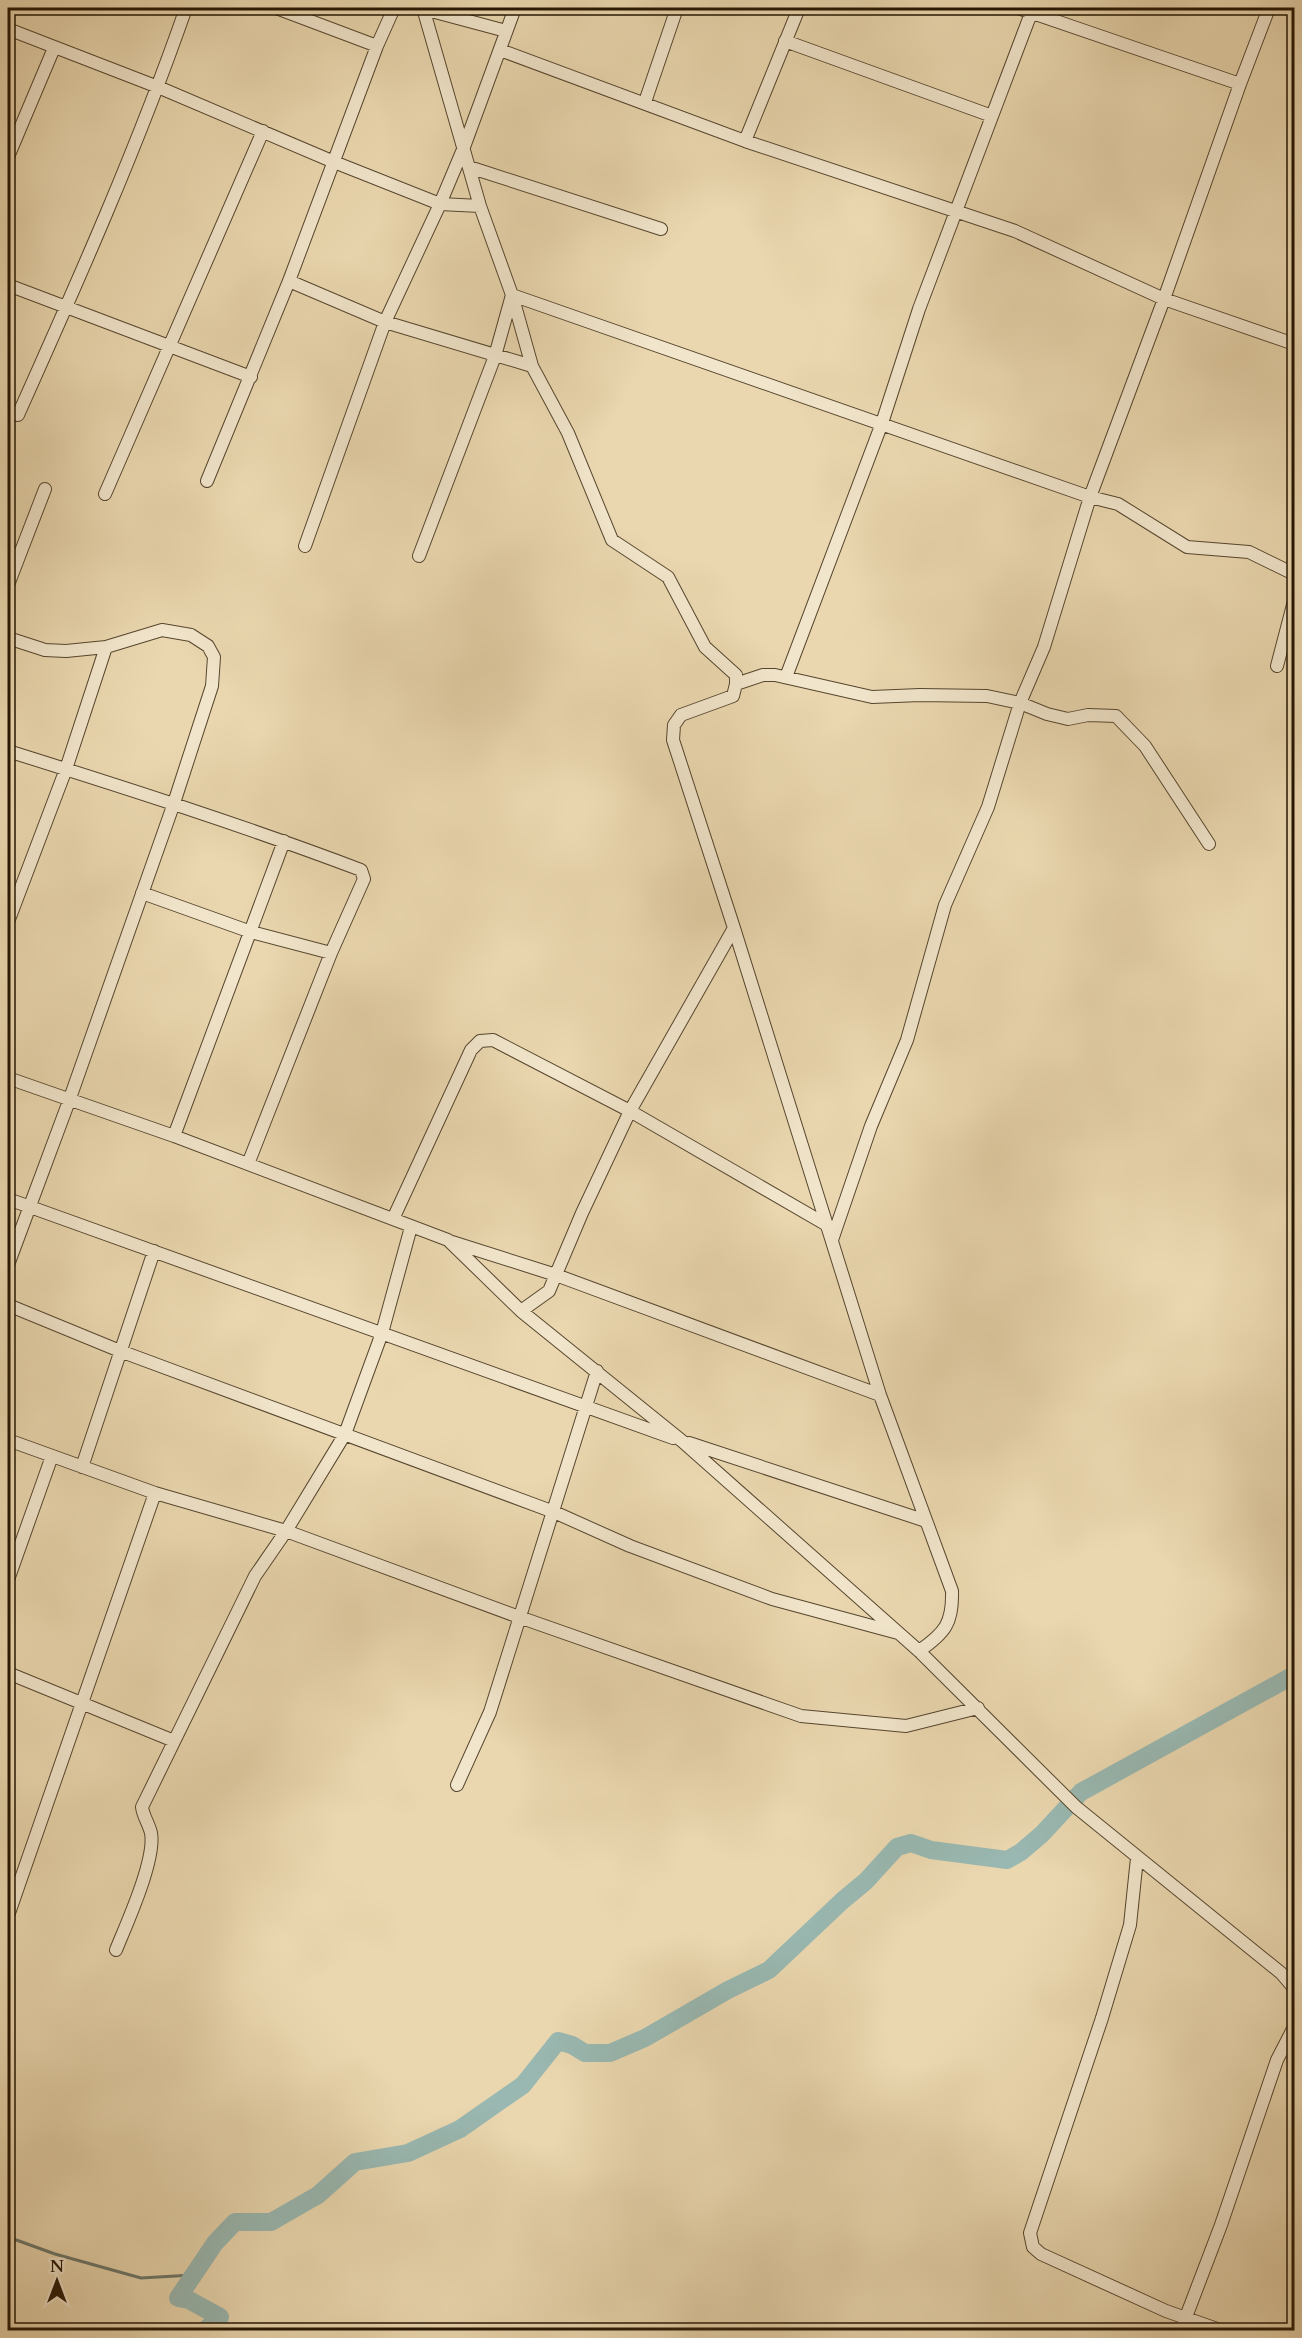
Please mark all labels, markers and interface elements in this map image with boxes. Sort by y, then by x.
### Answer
north arrow [27,2251,87,2311]
text: N [50,2256,64,2278]

